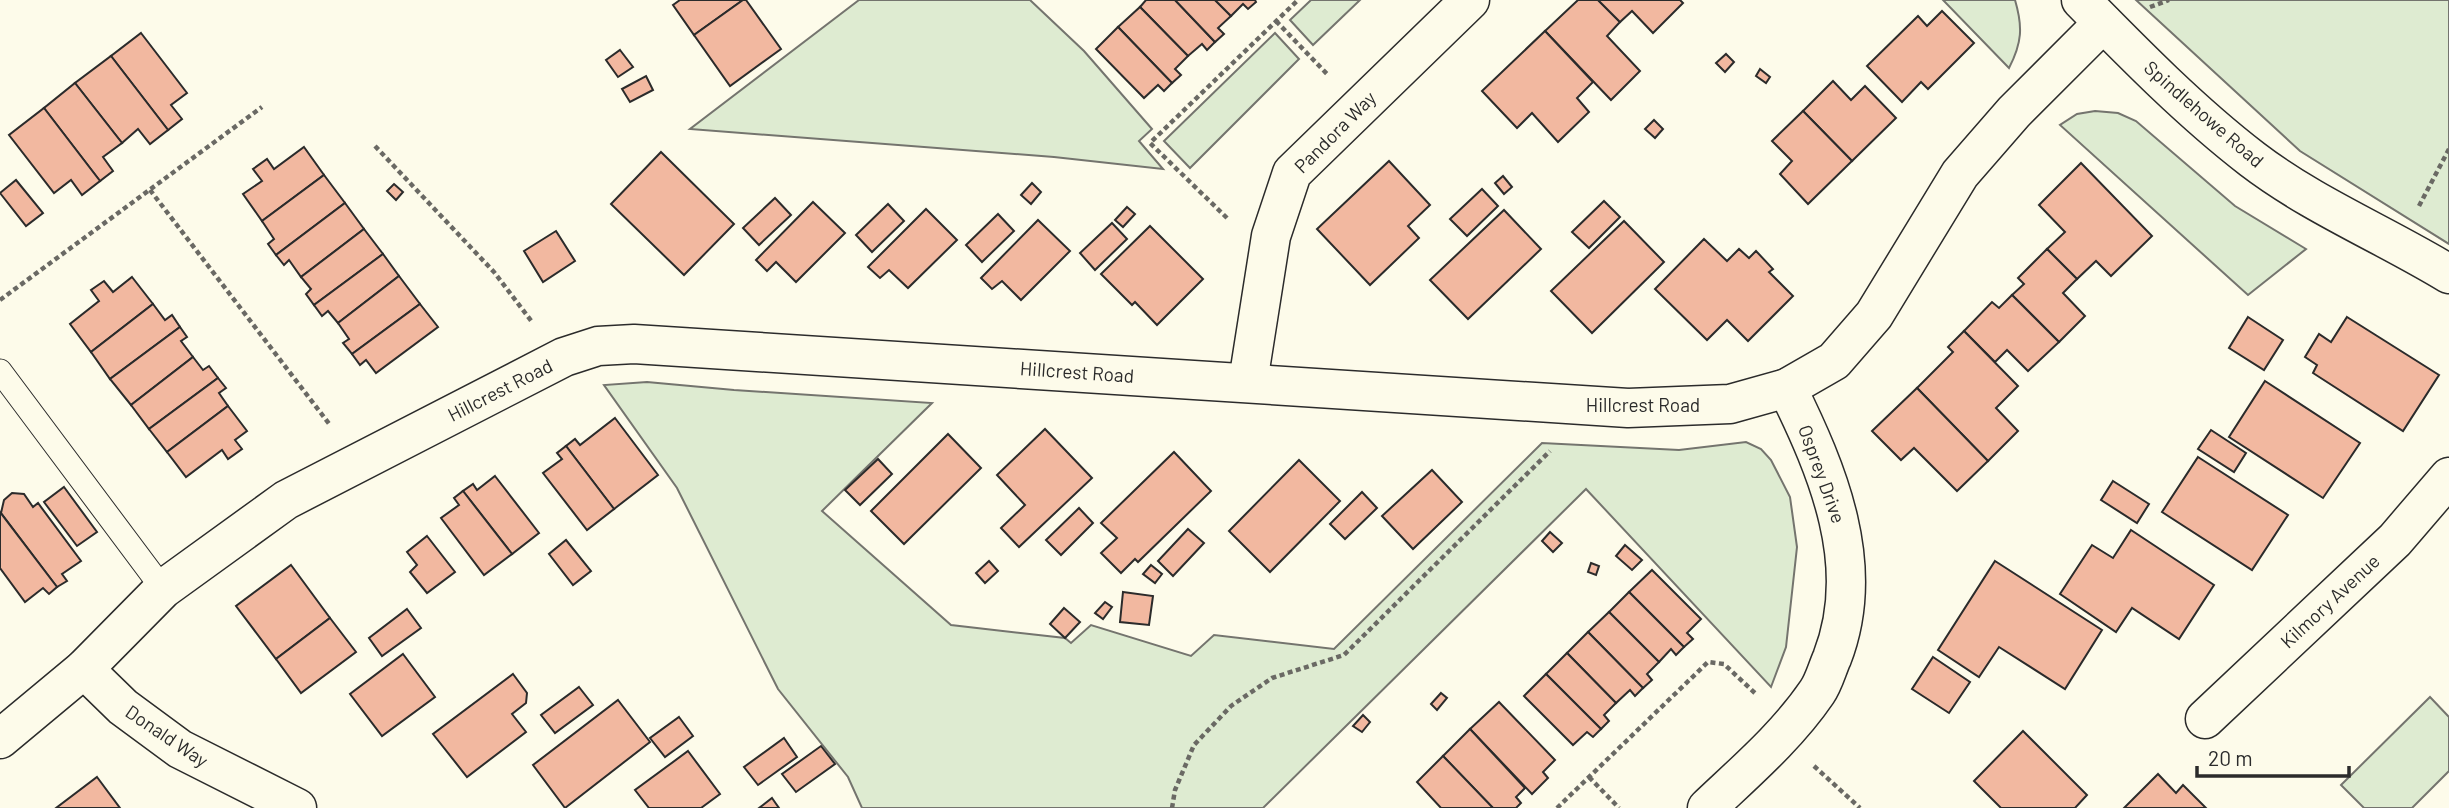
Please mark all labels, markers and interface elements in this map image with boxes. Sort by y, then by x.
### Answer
street label: Spindlehowe Road [2140,55,2269,172]
street label: Pandora Way [1289,86,1381,177]
street label: Hillcrest Road [444,353,556,426]
street label: Hillcrest Road [1019,356,1135,387]
street label: Hillcrest Road [1586,393,1700,416]
street label: Osprey Drive [1794,421,1851,526]
street label: Kilmory Avenue [2275,549,2384,652]
street label: Donald Way [122,700,213,772]
scale bar [2197,734,2349,778]
text: 20 m [2208,745,2253,770]

